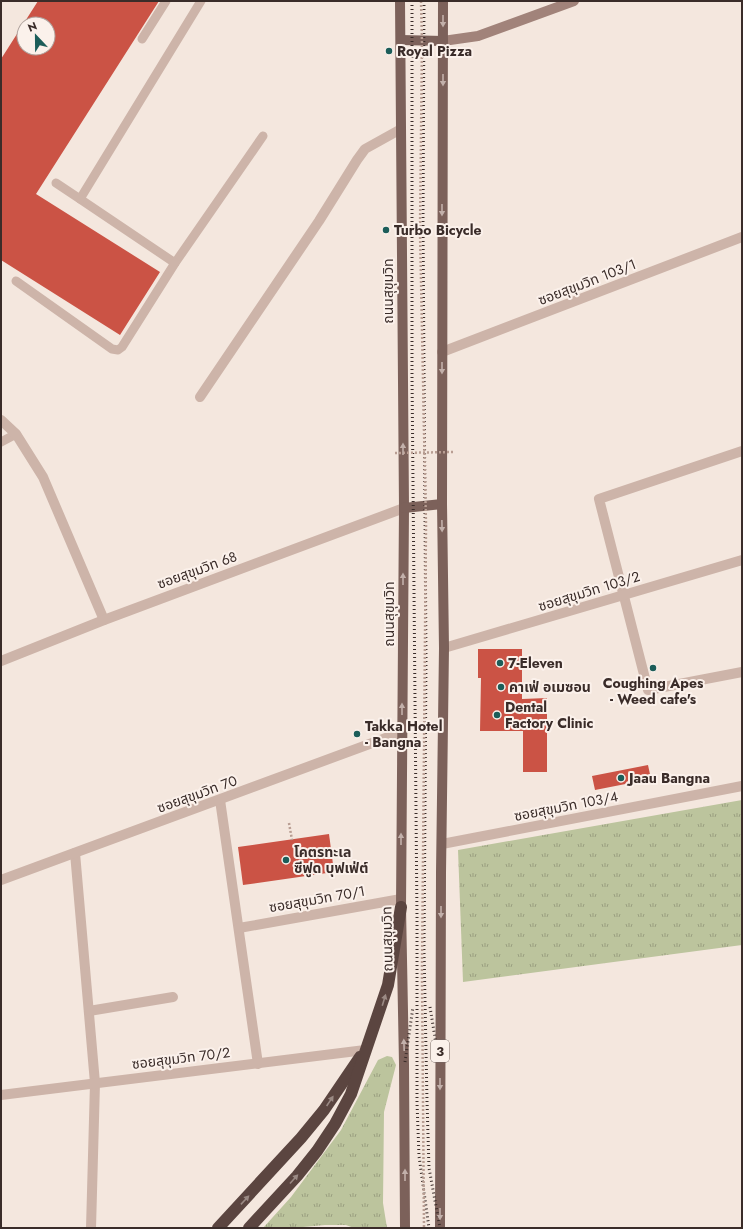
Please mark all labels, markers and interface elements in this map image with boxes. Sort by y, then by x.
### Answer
one-way arrow [440,15,446,28]
north arrow [16,16,56,56]
text: N [25,18,39,36]
place label: Royal Pizza [397,41,472,61]
marker: Royal Pizza [384,46,394,56]
one-way arrow [440,74,446,87]
one-way arrow [439,204,445,217]
place label: Turbo Bicycle [394,220,482,240]
marker: Turbo Bicycle [381,225,391,235]
street label: ซอยสุขุมวิท 103/1 [535,254,639,310]
street label: ถนนสุขุมวิท [378,258,398,324]
one-way arrow [439,362,445,375]
one-way arrow [400,442,406,455]
one-way arrow [439,520,445,533]
street label: ซอยสุขุมวิท 68 [154,546,240,594]
street label: ซอยสุขุมวิท 103/2 [536,566,642,616]
one-way arrow [400,572,406,585]
street label: ถนนสุขุมวิท [379,581,399,647]
place label: 7-Eleven [508,653,563,673]
marker: 7-Eleven [495,658,505,668]
marker: Coughing Apes - Weed cafe's [648,663,658,673]
place label: Coughing Apes - Weed cafe's [603,673,704,709]
place label: คาเฟ่ อเมซอน [509,677,591,697]
marker: คาเฟ่ อเมซอน [496,682,506,692]
place label: Dental Factory Clinic [505,697,594,733]
one-way arrow [399,702,405,715]
marker: Dental Factory Clinic [492,710,502,720]
place label: Takka Hotel - Bangna [365,716,442,752]
marker: Takka Hotel - Bangna [352,729,362,739]
place label: Jaau Bangna [626,768,710,788]
street label: ซอยสุขุมวิท 70 [154,770,240,818]
marker: Jaau Bangna [616,773,626,783]
street label: ซอยสุขุมวิท 103/4 [512,786,620,826]
one-way arrow [398,832,404,845]
place label: โคตรทะเล ซีฟูด บุฟเฟ่ต์ [294,842,368,878]
marker: โคตรทะเล ซีฟูด บุฟเฟ่ต์ [281,855,291,865]
street label: ซอยสุขุมวิท 70/1 [267,881,367,917]
street label: ถนนสุขุมวิท [376,906,398,972]
one-way arrow [438,906,444,919]
one-way arrow [381,994,387,1006]
one-way arrow [401,1038,407,1051]
road number: 3 [431,1040,449,1062]
street label: ซอยสุขุมวิท 70/2 [131,1042,231,1074]
one-way arrow [437,1078,443,1091]
one-way arrow [326,1096,334,1106]
one-way arrow [402,1168,408,1181]
one-way arrow [290,1173,299,1184]
one-way arrow [240,1195,250,1205]
one-way arrow [437,1208,443,1221]

